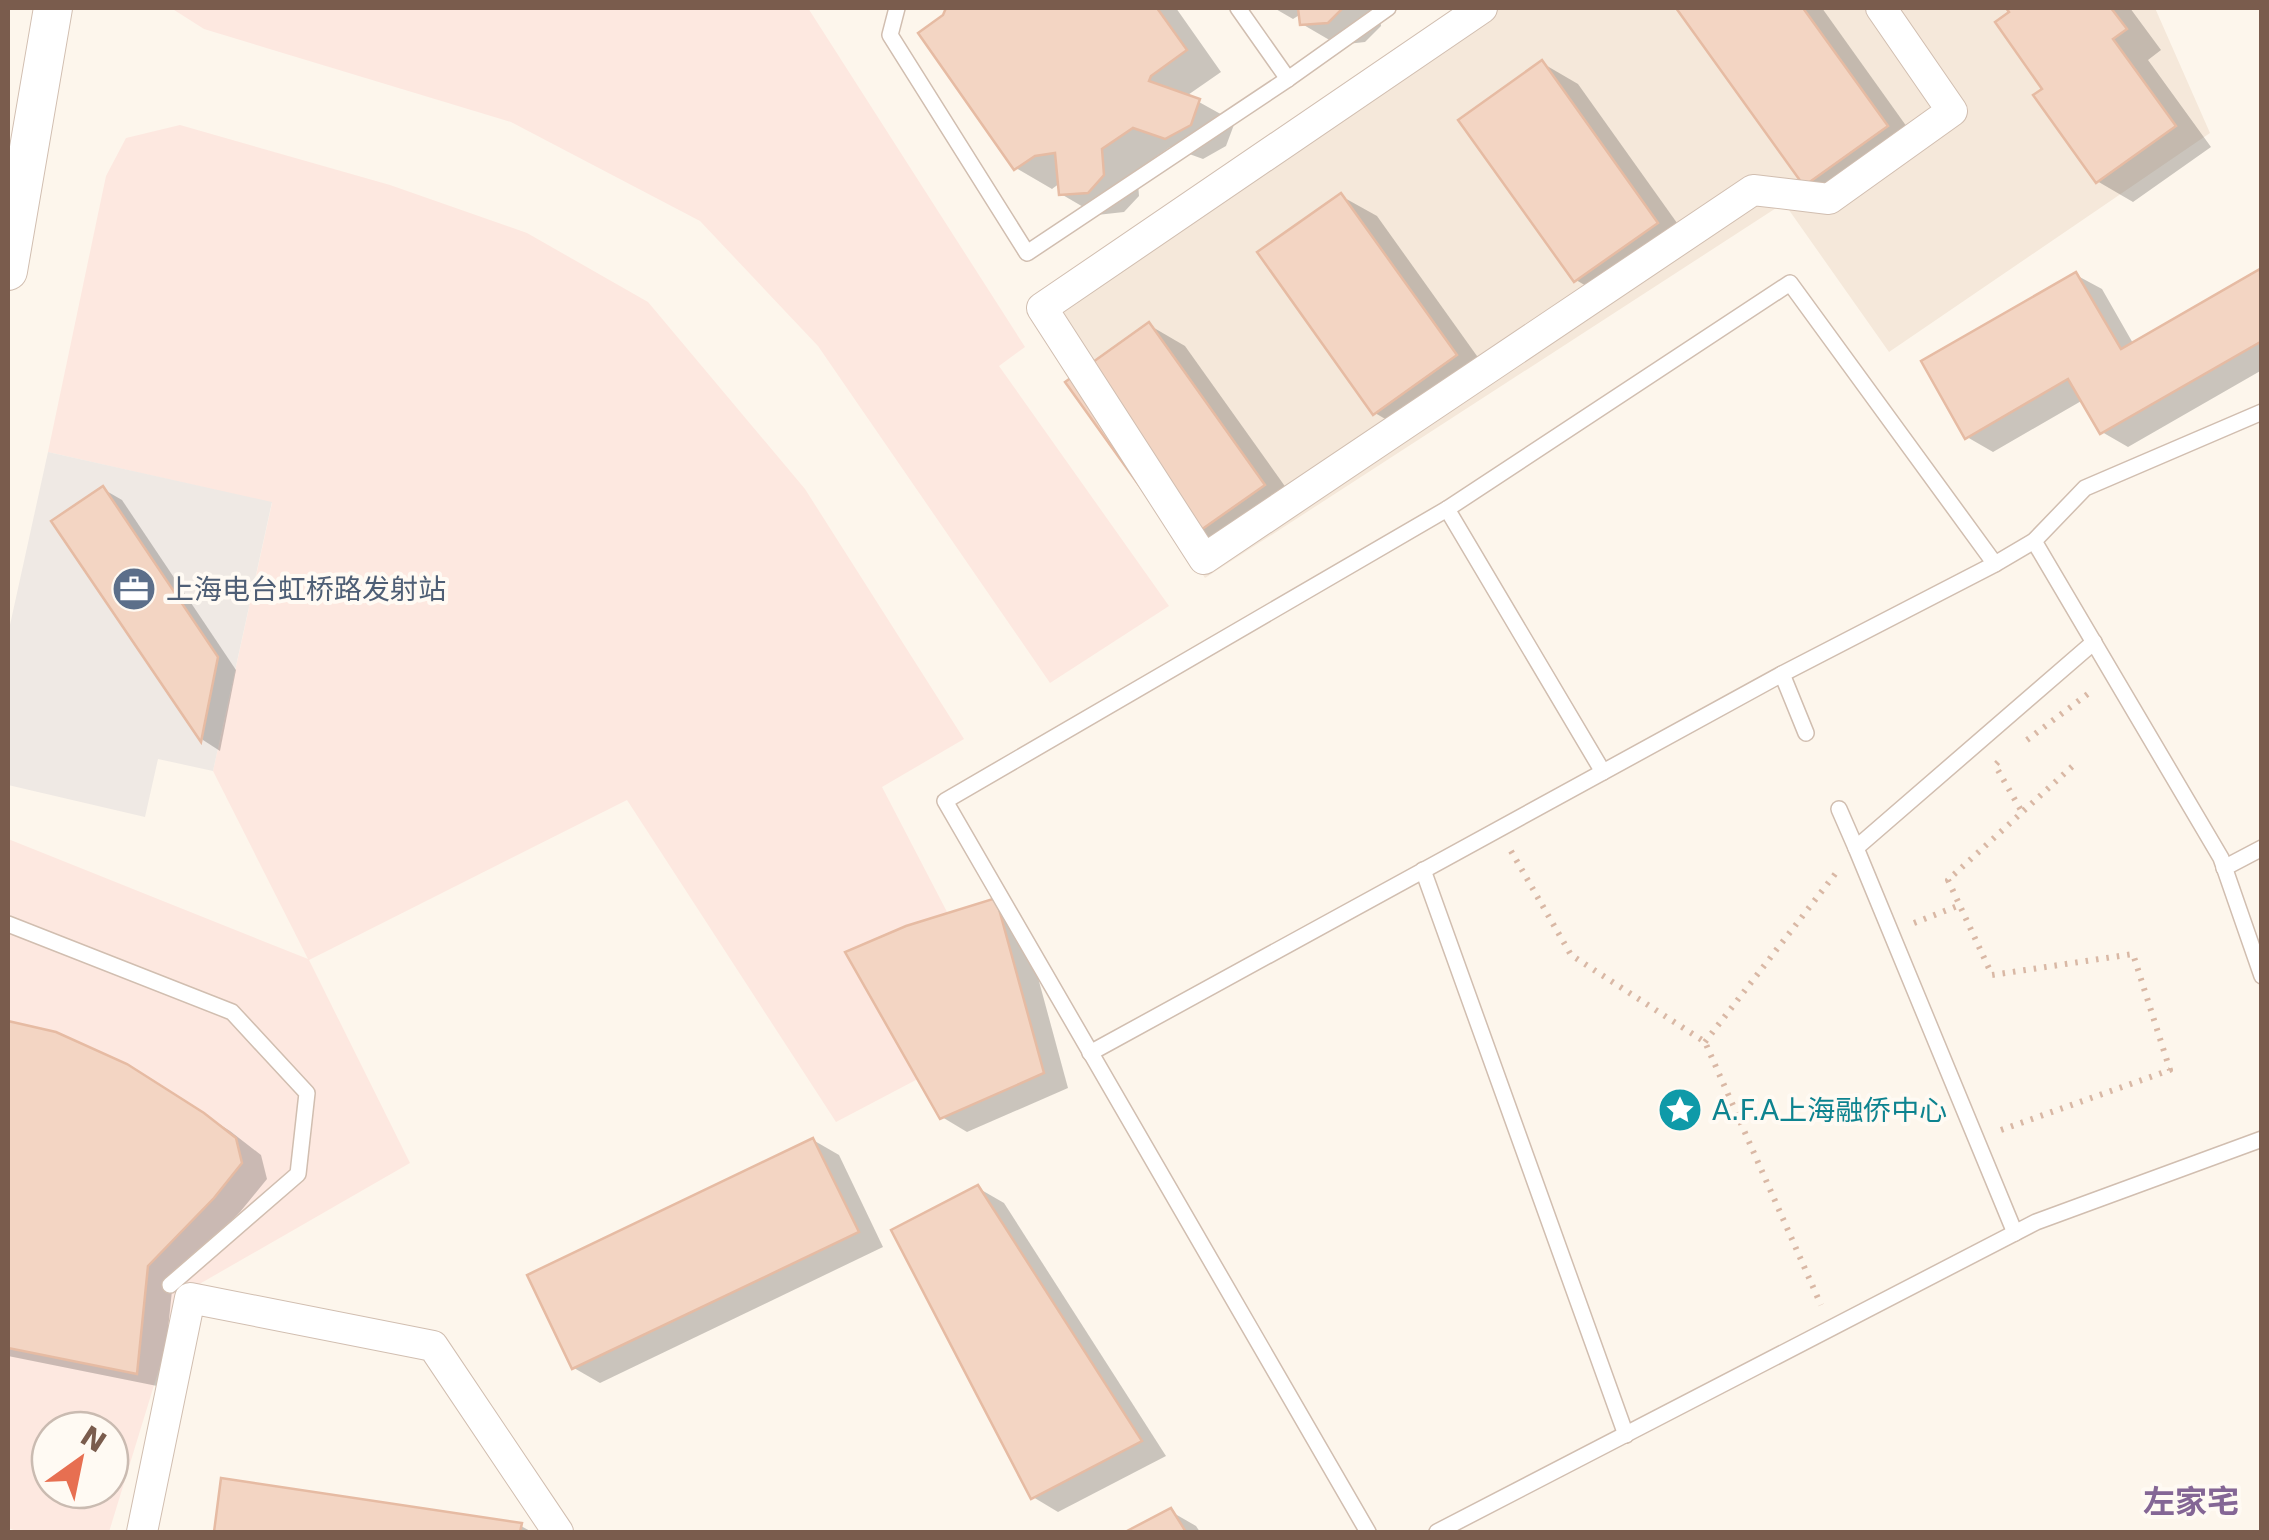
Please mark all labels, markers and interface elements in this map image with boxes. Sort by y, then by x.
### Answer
office icon: 上海电台虹桥路发射站 [111,566,157,612]
place label: 上海电台虹桥路发射站 [166,573,446,606]
place icon: A.F.A上海融侨中心 [1657,1087,1703,1133]
place label: A.F.A上海融侨中心 [1712,1094,1947,1127]
north arrow [30,1410,130,1510]
text: N [75,1419,112,1460]
district label: 左家宅 [2143,1483,2239,1521]

